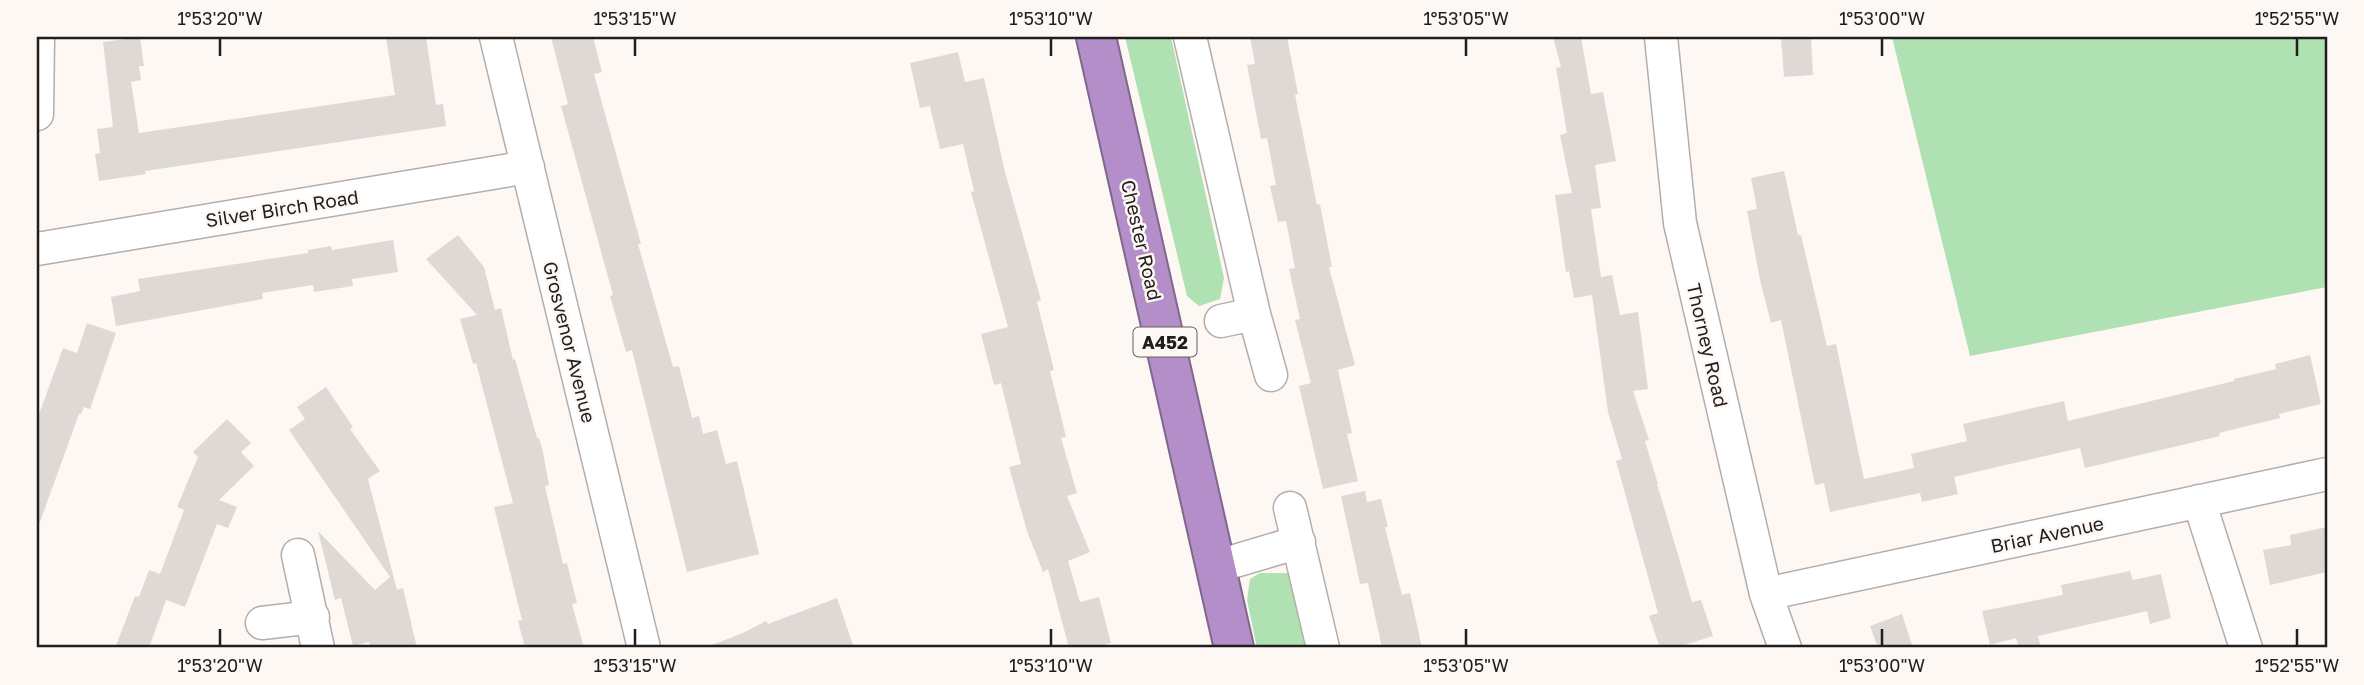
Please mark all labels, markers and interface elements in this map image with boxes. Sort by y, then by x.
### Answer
text: 1°53'20"W [177,7,263,29]
text: 1°53'15"W [593,7,677,29]
text: 1°53'10"W [1009,7,1093,29]
text: 1°53'05"W [1423,7,1509,29]
text: 1°53'00"W [1839,7,1925,29]
text: 1°52'55"W [2255,7,2339,29]
street label: Chester Road [1117,177,1167,303]
street label: Silver Birch Road [204,185,360,231]
street label: Grosvenor Avenue [539,259,601,425]
street label: Thorney Road [1683,281,1733,409]
road number: A452 [1134,328,1196,356]
street label: Briar Avenue [1988,511,2106,557]
text: 1°53'20"W [177,654,263,676]
text: 1°53'15"W [593,654,677,676]
text: 1°53'10"W [1009,654,1093,676]
text: 1°53'05"W [1423,654,1509,676]
text: 1°53'00"W [1839,654,1925,676]
text: 1°52'55"W [2255,654,2339,676]

